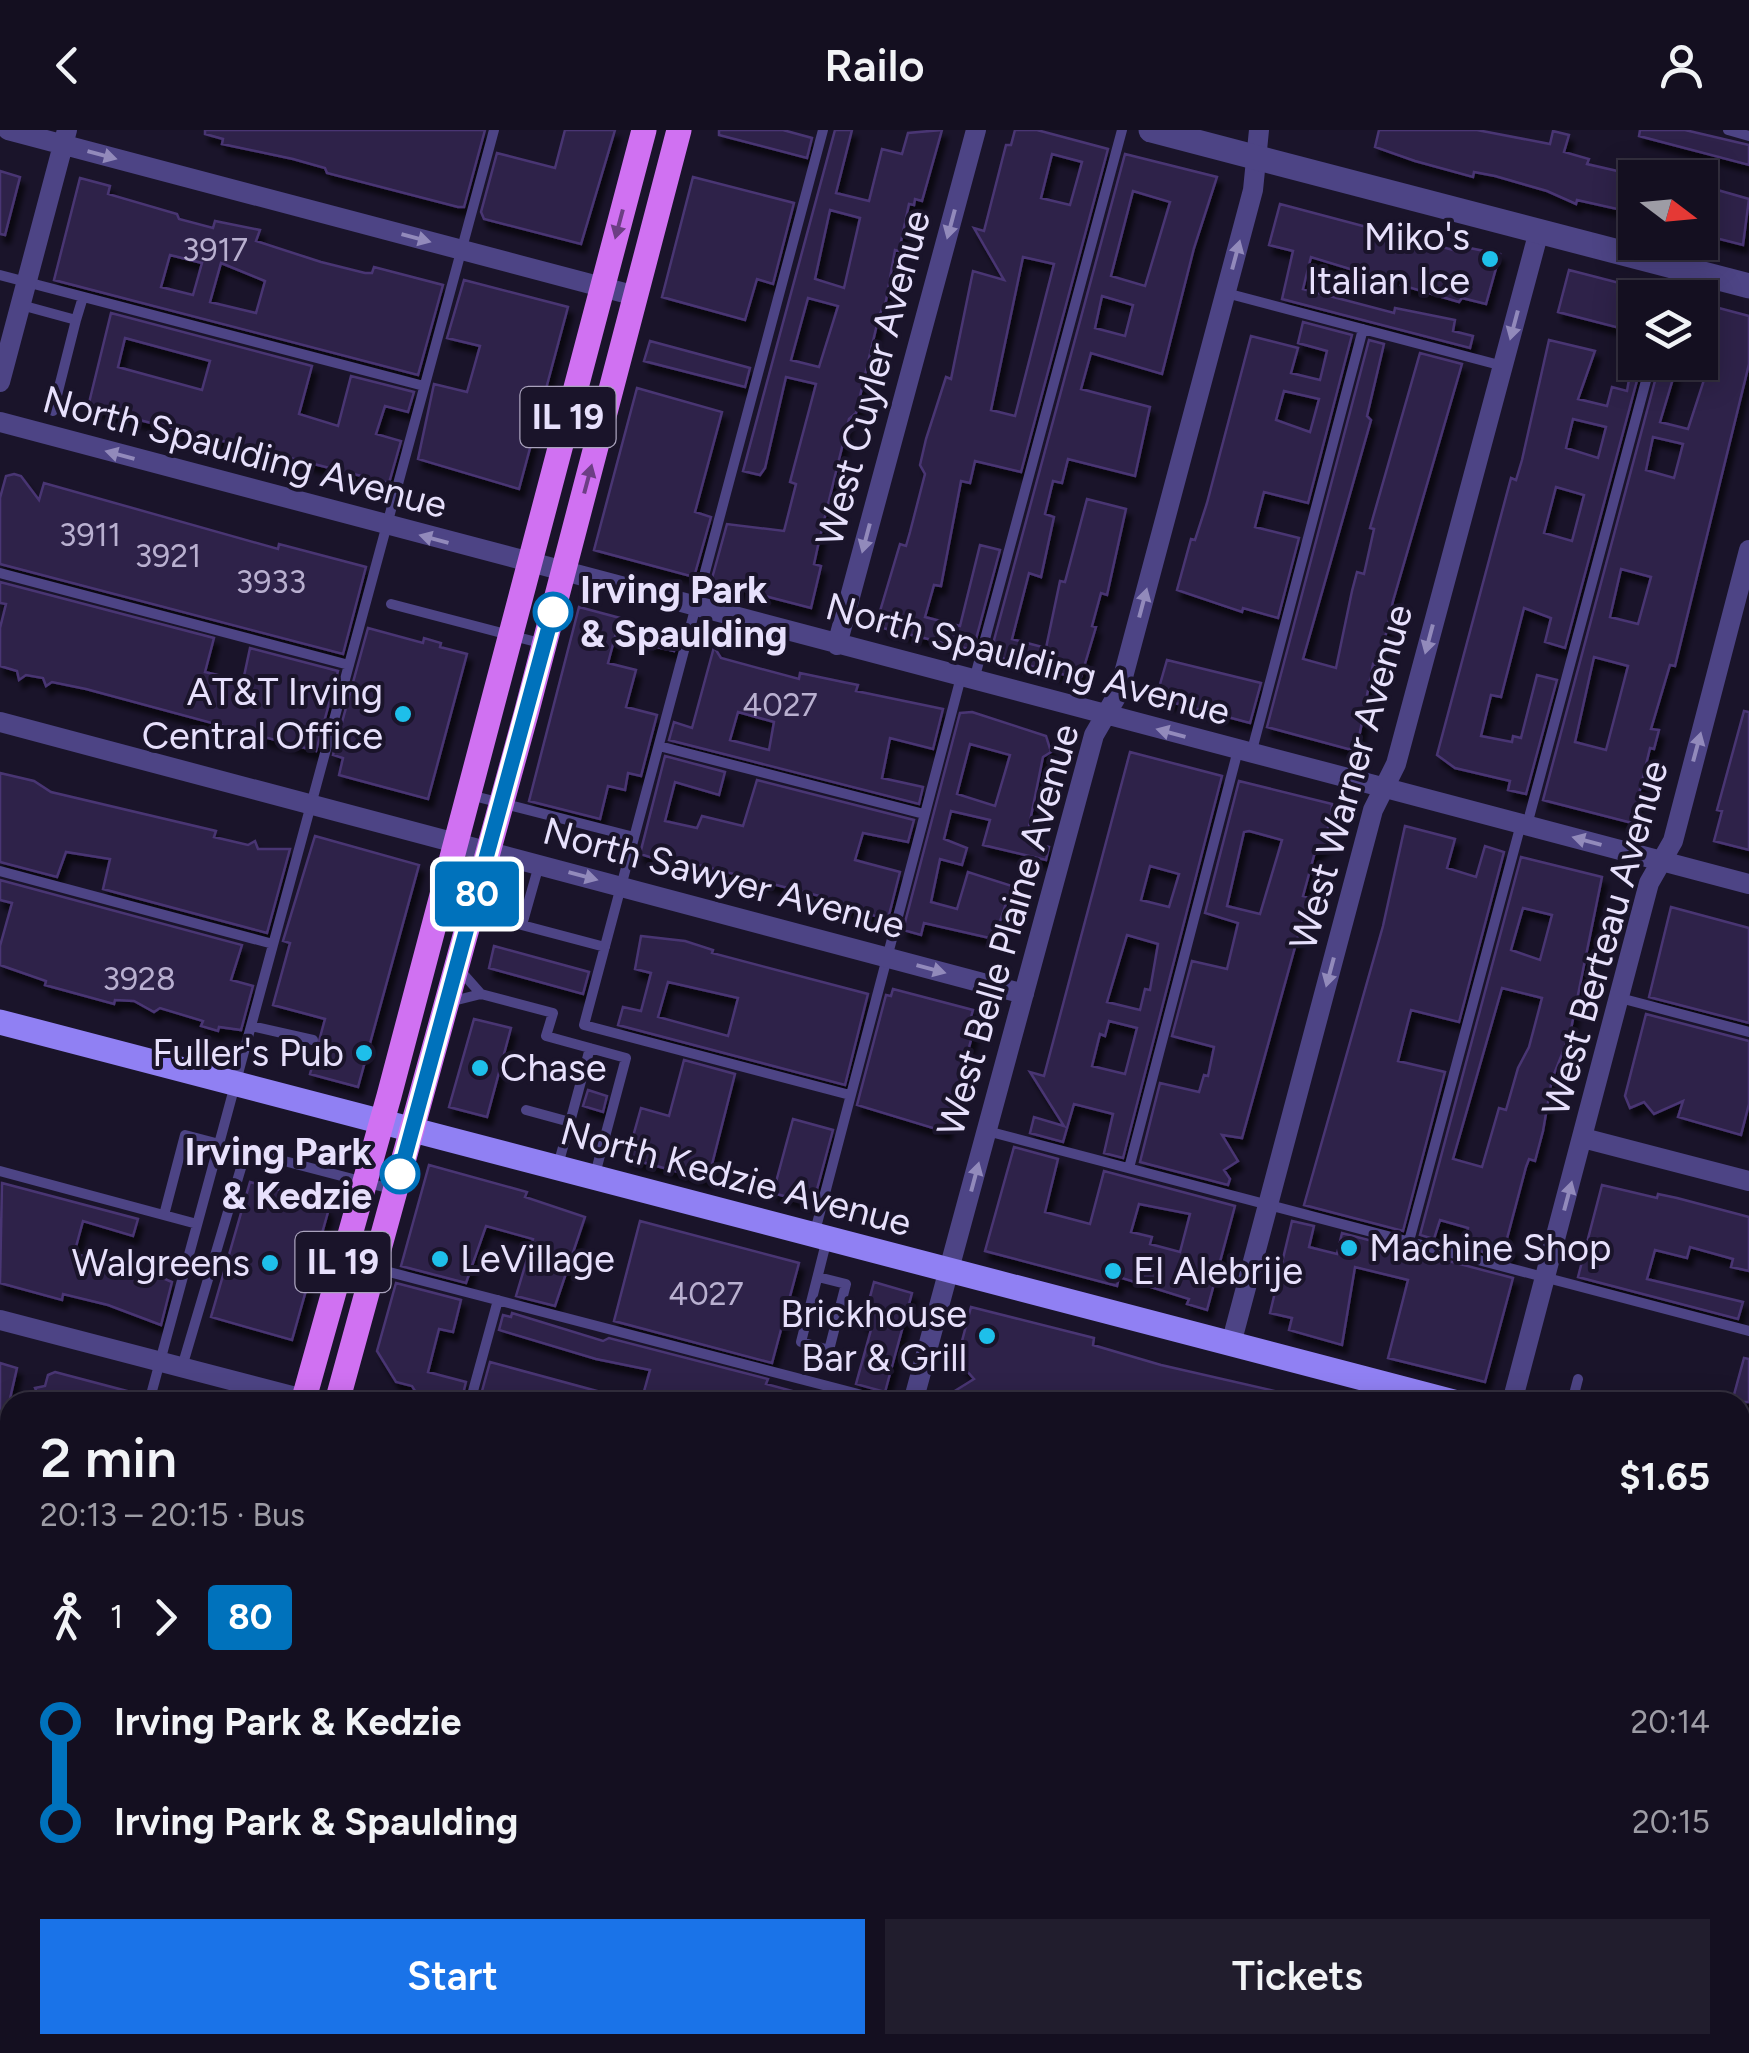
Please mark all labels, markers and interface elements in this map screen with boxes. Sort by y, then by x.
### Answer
icon: back [40,38,95,93]
text: Railo [824,38,925,92]
icon: person [1654,38,1709,93]
one-way arrow [87,148,118,163]
north arrow [1618,160,1718,260]
map controls [1618,160,1718,380]
street label: West Cuyler Avenue [806,205,940,551]
one-way arrow [610,209,626,240]
one-way arrow [942,209,958,240]
place label: Miko's Italian Ice [1307,214,1470,304]
house number: 3917 [182,231,248,269]
one-way arrow [401,231,432,247]
one-way arrow [1228,239,1244,270]
marker: Miko's Italian Ice [1479,248,1501,270]
button: layers [1618,280,1718,380]
one-way arrow [1505,310,1521,341]
street label: North Spaulding Avenue [38,376,452,528]
road number: IL 19 [520,387,616,447]
one-way arrow [104,446,135,462]
one-way arrow [581,463,597,494]
house number: 3911 [59,516,121,554]
one-way arrow [858,523,874,554]
one-way arrow [418,530,449,546]
house number: 3921 [135,537,201,575]
house number: 3933 [236,563,306,601]
place label: Irving Park & Spaulding [580,567,788,657]
street label: North Spaulding Avenue [821,583,1235,735]
one-way arrow [1135,587,1151,618]
marker: Irving Park & Spaulding [534,593,572,631]
street label: West Warner Avenue [1280,599,1422,955]
one-way arrow [1421,624,1437,655]
place label: AT&T Irving Central Office [142,669,383,759]
house number: 4027 [742,686,818,724]
marker: AT&T Irving Central Office [392,703,414,725]
street label: West Belle Plaine Avenue [927,719,1089,1141]
one-way arrow [1155,724,1186,740]
one-way arrow [1690,731,1706,762]
street label: West Berteau Avenue [1532,755,1678,1121]
street label: North Sawyer Avenue [538,808,910,948]
one-way arrow [1571,833,1602,849]
line badge: 80 [432,862,522,926]
one-way arrow [568,869,599,885]
text: 80 [455,873,499,915]
one-way arrow [1322,957,1338,988]
house number: 3928 [102,960,176,998]
one-way arrow [916,961,947,977]
place label: Fuller's Pub [152,1030,344,1076]
marker: Fuller's Pub [353,1042,375,1064]
place label: Chase [500,1045,606,1091]
marker: Chase [469,1057,491,1079]
street label: North Kedzie Avenue [556,1108,916,1246]
place label: Irving Park & Kedzie [184,1129,373,1219]
marker: Irving Park & Kedzie [381,1155,419,1193]
one-way arrow [968,1161,983,1192]
one-way arrow [1561,1180,1576,1211]
place label: Machine Shop [1369,1225,1611,1271]
road number: IL 19 [296,1232,390,1292]
place label: LeVillage [460,1236,615,1282]
marker: Machine Shop [1338,1237,1360,1259]
place label: Walgreens [72,1240,250,1286]
marker: LeVillage [429,1248,451,1270]
place label: El Alebrije [1133,1248,1303,1294]
marker: Walgreens [259,1252,281,1274]
marker: El Alebrije [1102,1260,1124,1282]
house number: 4027 [668,1275,744,1313]
place label: Brickhouse Bar & Grill [780,1291,967,1381]
marker: Brickhouse Bar & Grill [976,1325,998,1347]
text: 2 min [40,1425,177,1491]
text: $1.65 [1619,1454,1710,1500]
text: 20:13 – 20:15 · Bus [40,1496,305,1534]
icon: walk [40,1590,95,1645]
icon: forward [138,1590,193,1645]
text: 80 [228,1596,272,1638]
text: 1 [110,1598,123,1636]
text: Irving Park & Kedzie [114,1699,461,1745]
text: 20:14 [1630,1703,1710,1741]
text: Irving Park & Spaulding [114,1799,518,1845]
text: 20:15 [1632,1803,1710,1841]
button: Start [40,1919,865,2034]
button: Tickets [885,1919,1710,2034]

